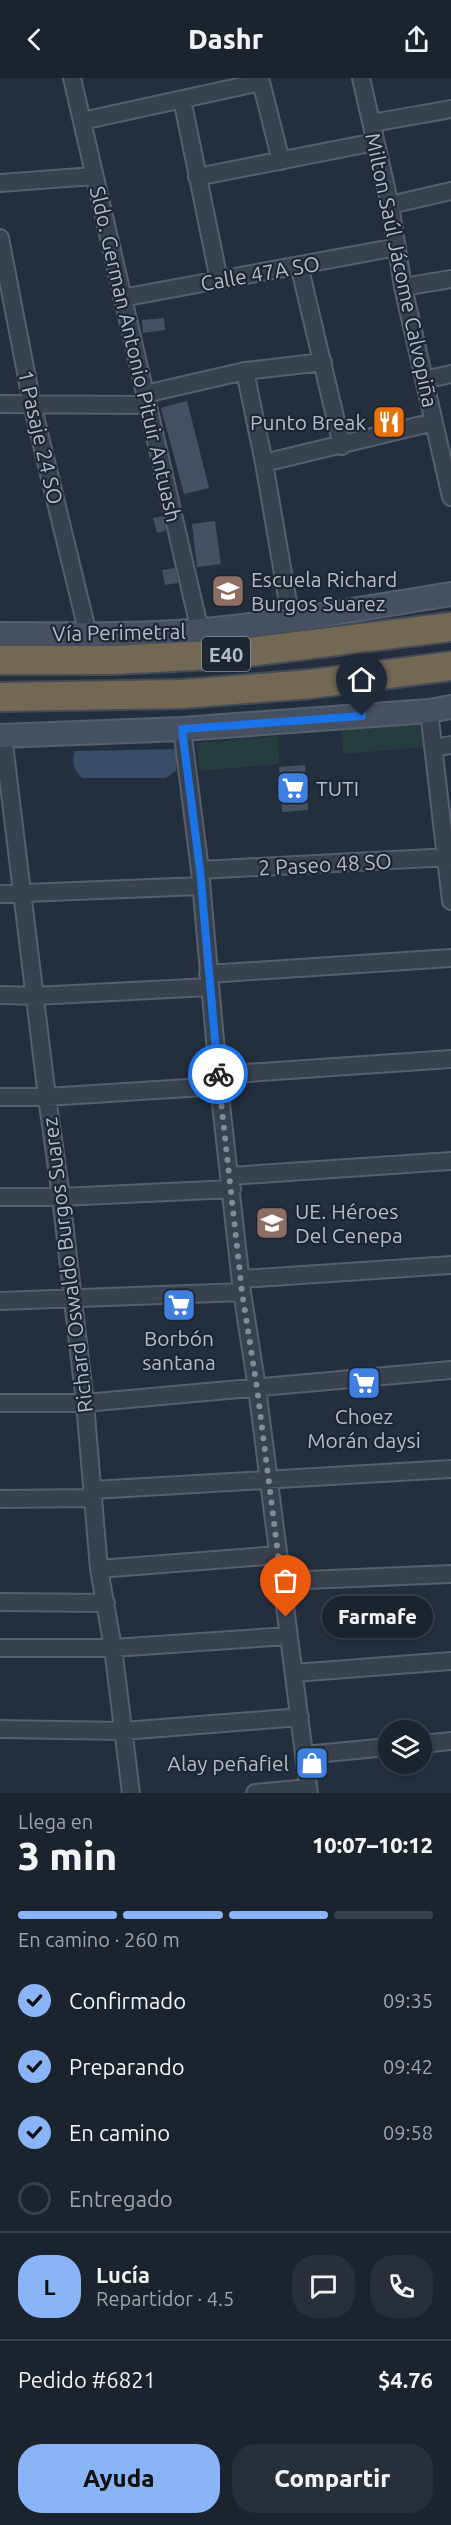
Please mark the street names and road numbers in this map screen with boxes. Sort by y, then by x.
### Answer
street label: Milton Saúl Jácome Calvopiña [361,131,443,409]
street label: Sldo. German Antonio Pituir Antuash [86,184,186,524]
street label: Calle 47A SO [199,251,321,295]
street label: 1 Pasaje 24 SO [14,368,68,506]
street label: Vía Perimetral [52,619,186,645]
road number: E40 [202,637,250,671]
street label: 2 Paseo 48 SO [258,849,392,879]
street label: Richard Oswaldo Burgos Suarez [37,1116,97,1414]

